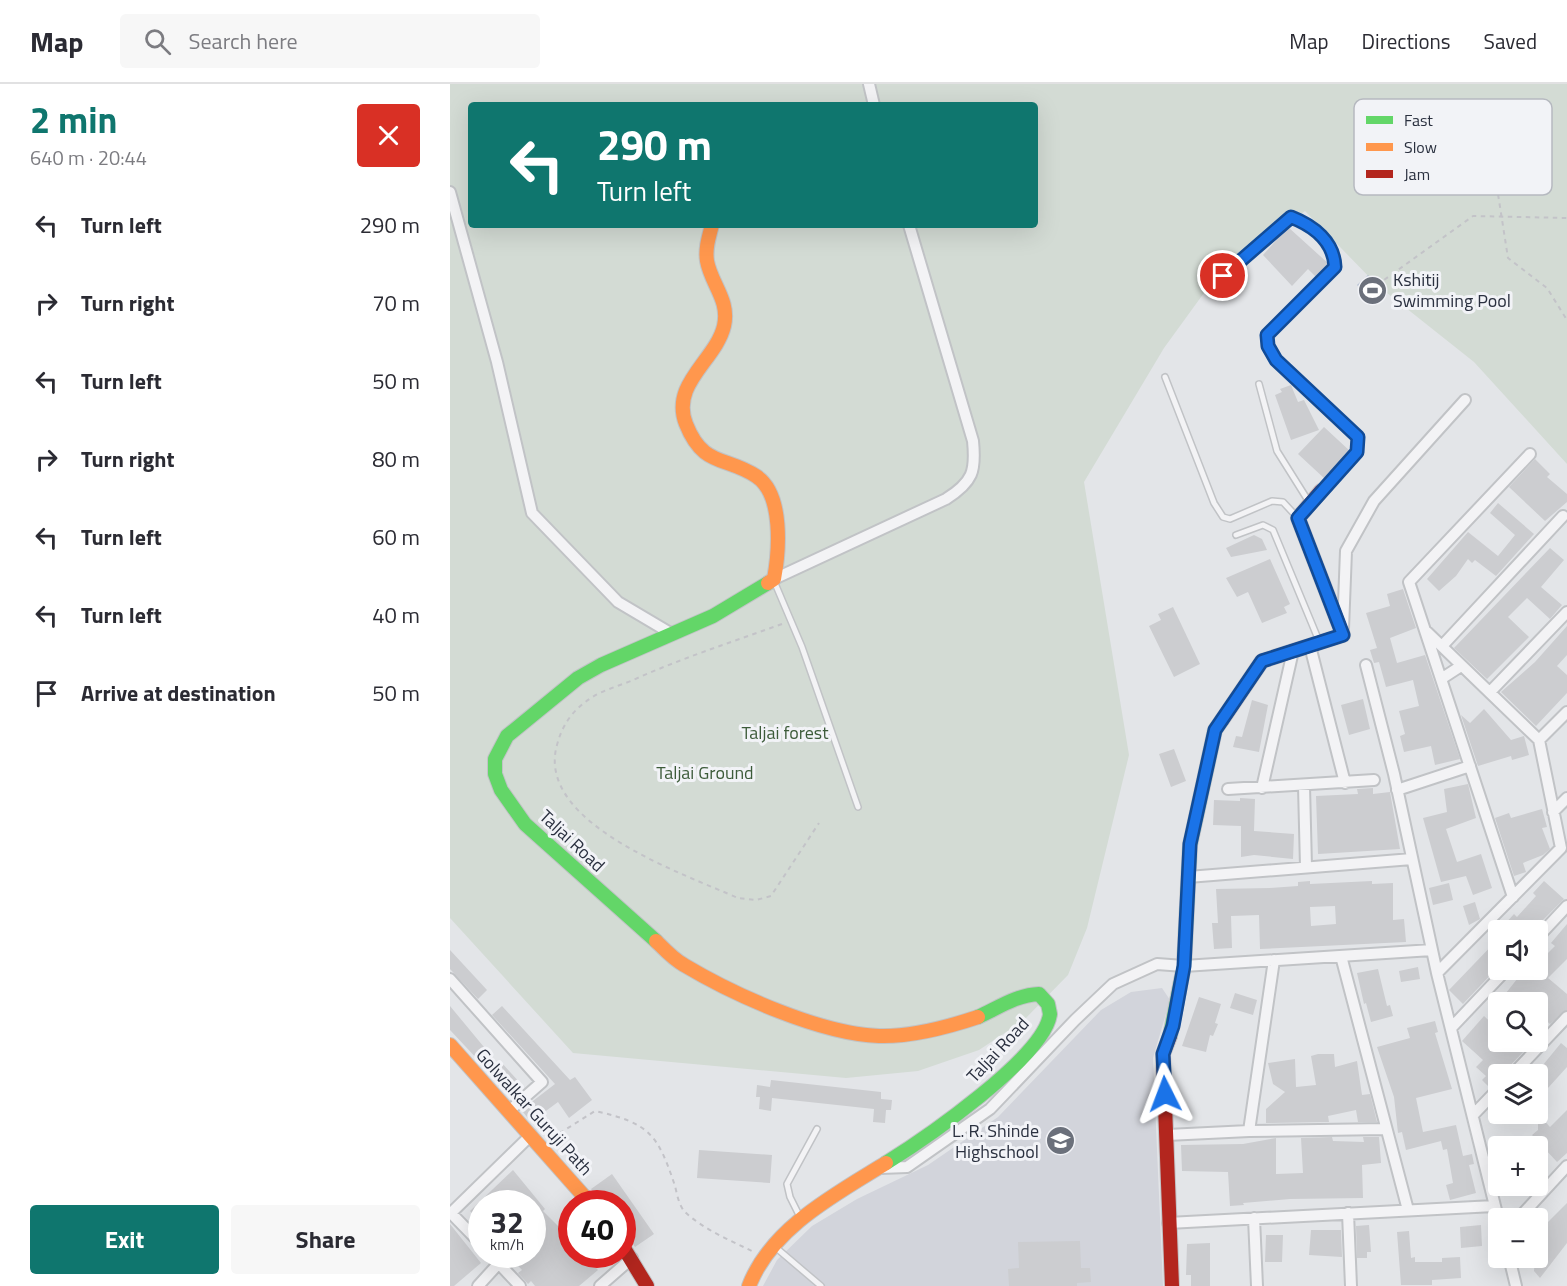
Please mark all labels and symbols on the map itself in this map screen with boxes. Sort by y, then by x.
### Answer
legend [1354,99,1552,195]
text: Fast [1404,108,1433,132]
text: Slow [1404,135,1437,159]
text: Jam [1404,162,1430,186]
pin [1197,250,1248,301]
place label: Kshitij Swimming Pool [1393,266,1511,314]
sports icon: Kshitij Swimming Pool [1356,274,1388,306]
park label: Taljai forest [741,719,829,746]
park label: Taljai Ground [656,759,754,786]
street label: Taljai Road [534,803,611,878]
street label: Taljai Road [960,1011,1035,1088]
street label: Golwalkar Guruji Path [470,1042,599,1181]
position arrow [1133,1062,1197,1126]
place label: L. R. Shinde Highschool [952,1117,1039,1165]
school or university icon: L. R. Shinde Highschool [1044,1125,1076,1157]
speed limit sign: 40 [558,1190,636,1268]

